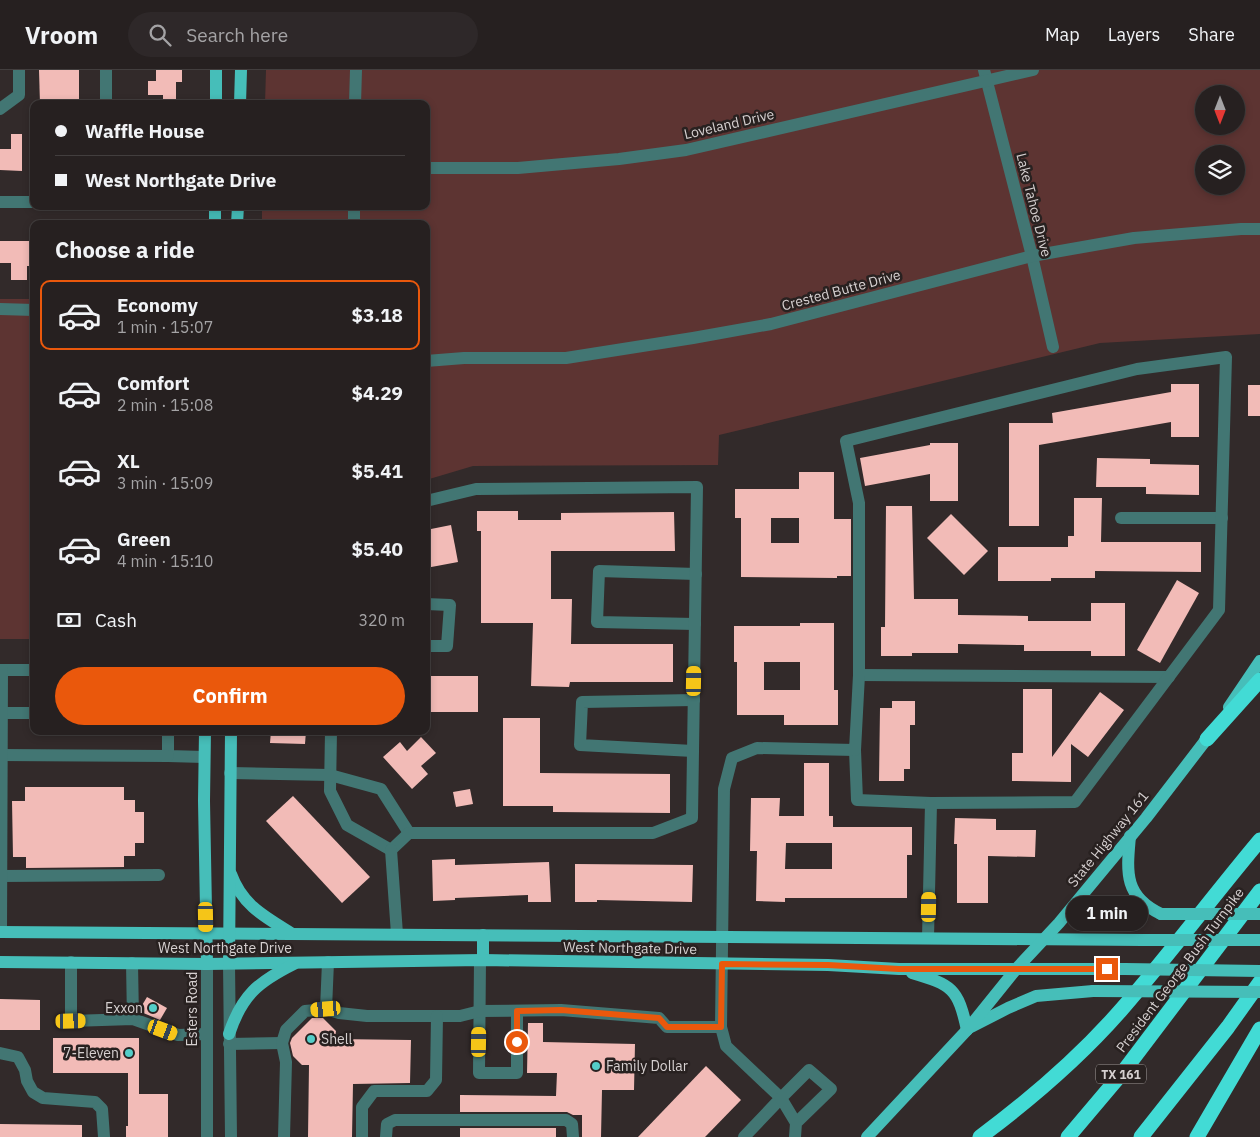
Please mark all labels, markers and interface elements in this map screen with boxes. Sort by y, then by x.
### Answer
search box [128,12,478,57]
text: Vroom [25,19,98,51]
icon: search [146,21,174,49]
text: Search here [186,23,288,47]
text: Map [1045,23,1080,46]
text: Layers [1108,23,1160,46]
text: Share [1188,23,1235,46]
north arrow [1195,85,1245,135]
map controls [1195,85,1245,195]
street label: Loveland Drive [682,105,776,143]
text: Waffle House [85,119,205,143]
button: layers [1195,145,1245,195]
street label: Lake Tahoe Drive [1012,151,1056,259]
text: West Northgate Drive [85,168,276,192]
text: Choose a ride [55,235,195,264]
street label: Crested Butte Drive [780,265,903,315]
icon: car [57,293,102,338]
text: Economy [117,293,198,317]
text: $3.18 [351,303,403,327]
text: 1 min · 15:07 [117,317,213,337]
icon: car [57,371,102,416]
text: Comfort [117,371,190,395]
text: $4.29 [351,381,403,405]
text: 2 min · 15:08 [117,395,213,415]
icon: car [57,449,102,494]
text: XL [117,449,140,473]
text: $5.41 [351,459,403,483]
text: 3 min · 15:09 [117,473,213,493]
icon: car [57,527,102,572]
text: Green [117,527,171,551]
text: $5.40 [351,537,403,561]
text: 4 min · 15:10 [117,551,213,571]
icon: cash [55,606,83,634]
text: Cash [95,608,137,632]
text: 320 m [358,610,405,630]
car [686,666,701,696]
button: Confirm [55,667,405,725]
street label: State Highway 161 [1064,787,1152,891]
street label: President George Bush Turnpike [1112,884,1248,1056]
car [921,892,936,922]
callout: 1 min [1066,896,1148,932]
car [198,902,213,932]
text: 1 min [1086,903,1128,923]
street label: West Northgate Drive [563,938,697,958]
street label: West Northgate Drive [158,939,292,957]
route end [1096,958,1118,980]
street label: Esters Road [183,972,201,1046]
place label: Exxon [105,999,143,1017]
car [310,1000,341,1018]
marker: Exxon [147,1002,159,1014]
car [55,1013,86,1029]
car [146,1018,179,1042]
car [471,1027,486,1057]
place label: Shell [321,1030,353,1048]
route start [506,1031,528,1053]
marker: Shell [305,1033,317,1045]
place label: 7-Eleven [63,1044,119,1062]
marker: 7-Eleven [123,1047,135,1059]
place label: Family Dollar [606,1057,688,1075]
marker: Family Dollar [590,1060,602,1072]
road number: TX 161 [1096,1064,1146,1084]

